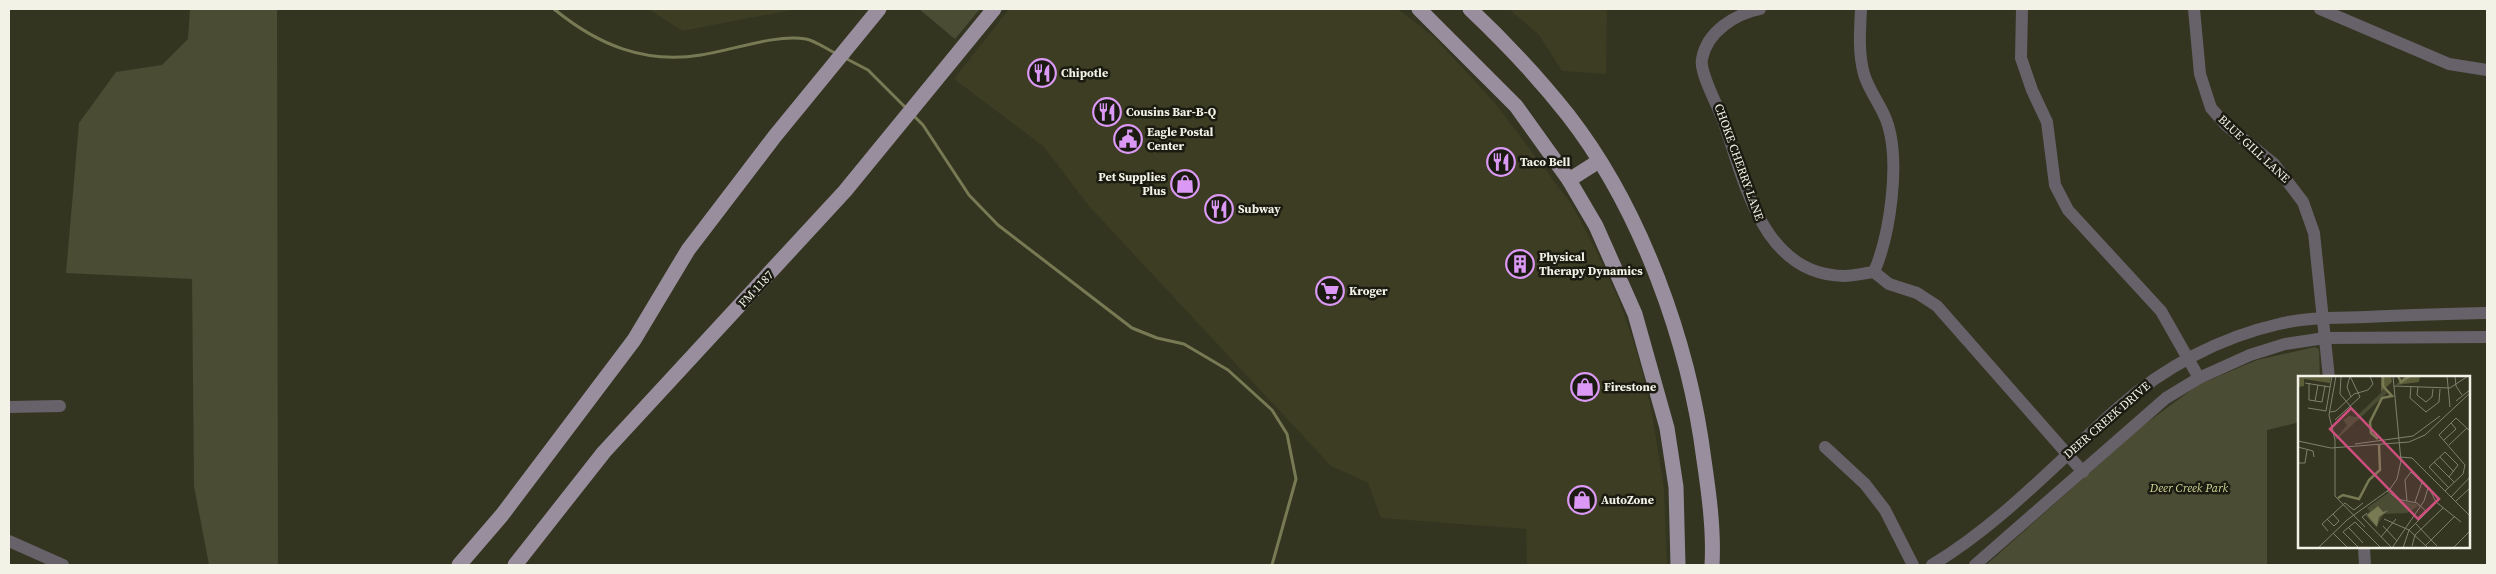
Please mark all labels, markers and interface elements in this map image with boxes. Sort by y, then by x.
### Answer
restaurant icon: Chipotle [1027,58,1057,88]
place label: Chipotle [1061,65,1108,81]
restaurant icon: Cousins Bar-B-Q [1092,97,1122,127]
street label: CHOKE CHERRY LANE [1710,101,1768,223]
place label: Cousins Bar-B-Q [1126,104,1217,120]
street label: BLUE GILL LANE [2215,112,2293,186]
public building icon: Eagle Postal Center [1113,124,1143,154]
place label: Eagle Postal Center [1147,124,1214,154]
restaurant icon: Taco Bell [1486,147,1516,177]
place label: Taco Bell [1520,154,1570,170]
place label: Pet Supplies Plus [1098,169,1167,199]
shop icon: Pet Supplies Plus [1170,169,1200,199]
restaurant icon: Subway [1204,194,1234,224]
place label: Subway [1238,201,1281,217]
building icon: Physical Therapy Dynamics [1505,249,1535,279]
place label: Physical Therapy Dynamics [1539,249,1643,279]
street label: FM 1187 [735,267,777,311]
supermarket icon: Kroger [1315,276,1345,306]
place label: Kroger [1349,283,1388,299]
shop icon: Firestone [1570,372,1600,402]
inset map [2298,376,2471,549]
street label: DEER CREEK DRIVE [2060,378,2154,462]
place label: Firestone [1604,379,1656,395]
park label: Deer Creek Park [2149,480,2229,496]
shop icon: AutoZone [1567,485,1597,515]
place label: AutoZone [1601,492,1654,508]

